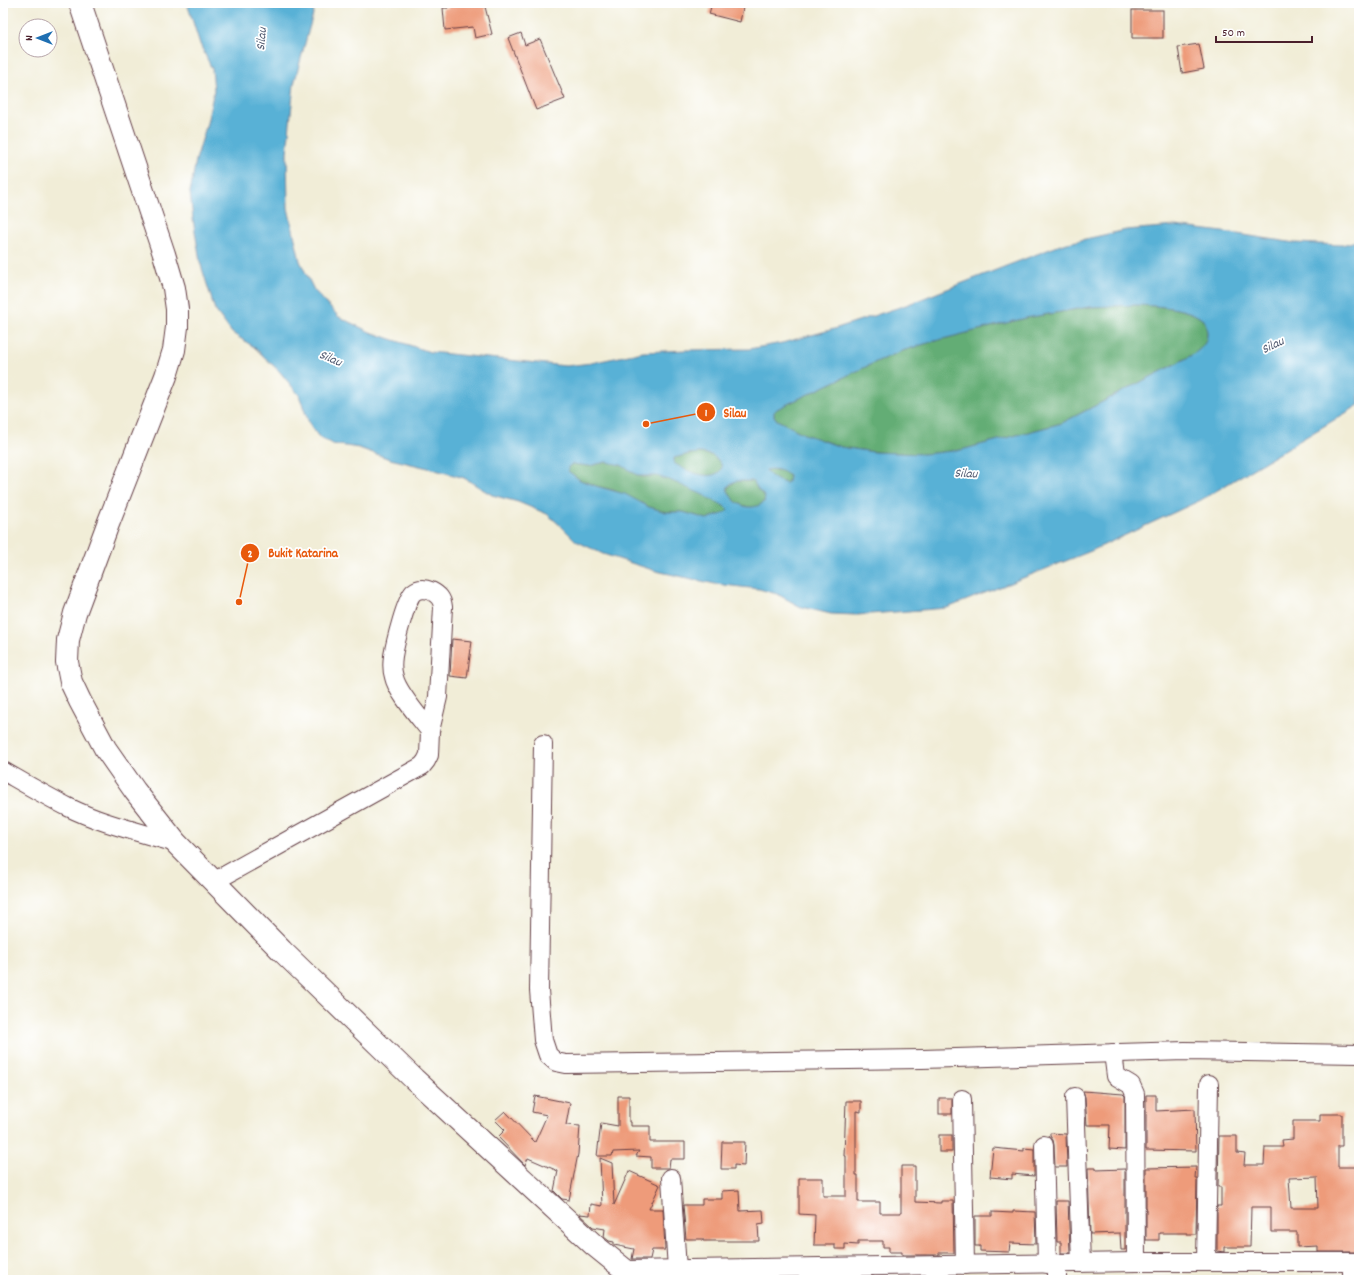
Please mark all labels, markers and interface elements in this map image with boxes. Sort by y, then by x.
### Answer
north arrow [18,18,58,58]
scale bar [1216,18,1312,44]
text: 50 m [1222,25,1245,42]
water label: Silau [252,26,273,51]
text: N [22,35,38,41]
water label: Silau [1259,332,1289,360]
water label: Silau [316,346,346,373]
callout: Silau [696,400,755,425]
text: 1 [705,405,708,422]
text: Silau [724,405,747,424]
water label: Silau [954,464,979,485]
callout: Bukit Katarina [240,540,345,565]
text: Bukit Katarina [268,545,339,564]
text: 2 [247,546,253,563]

